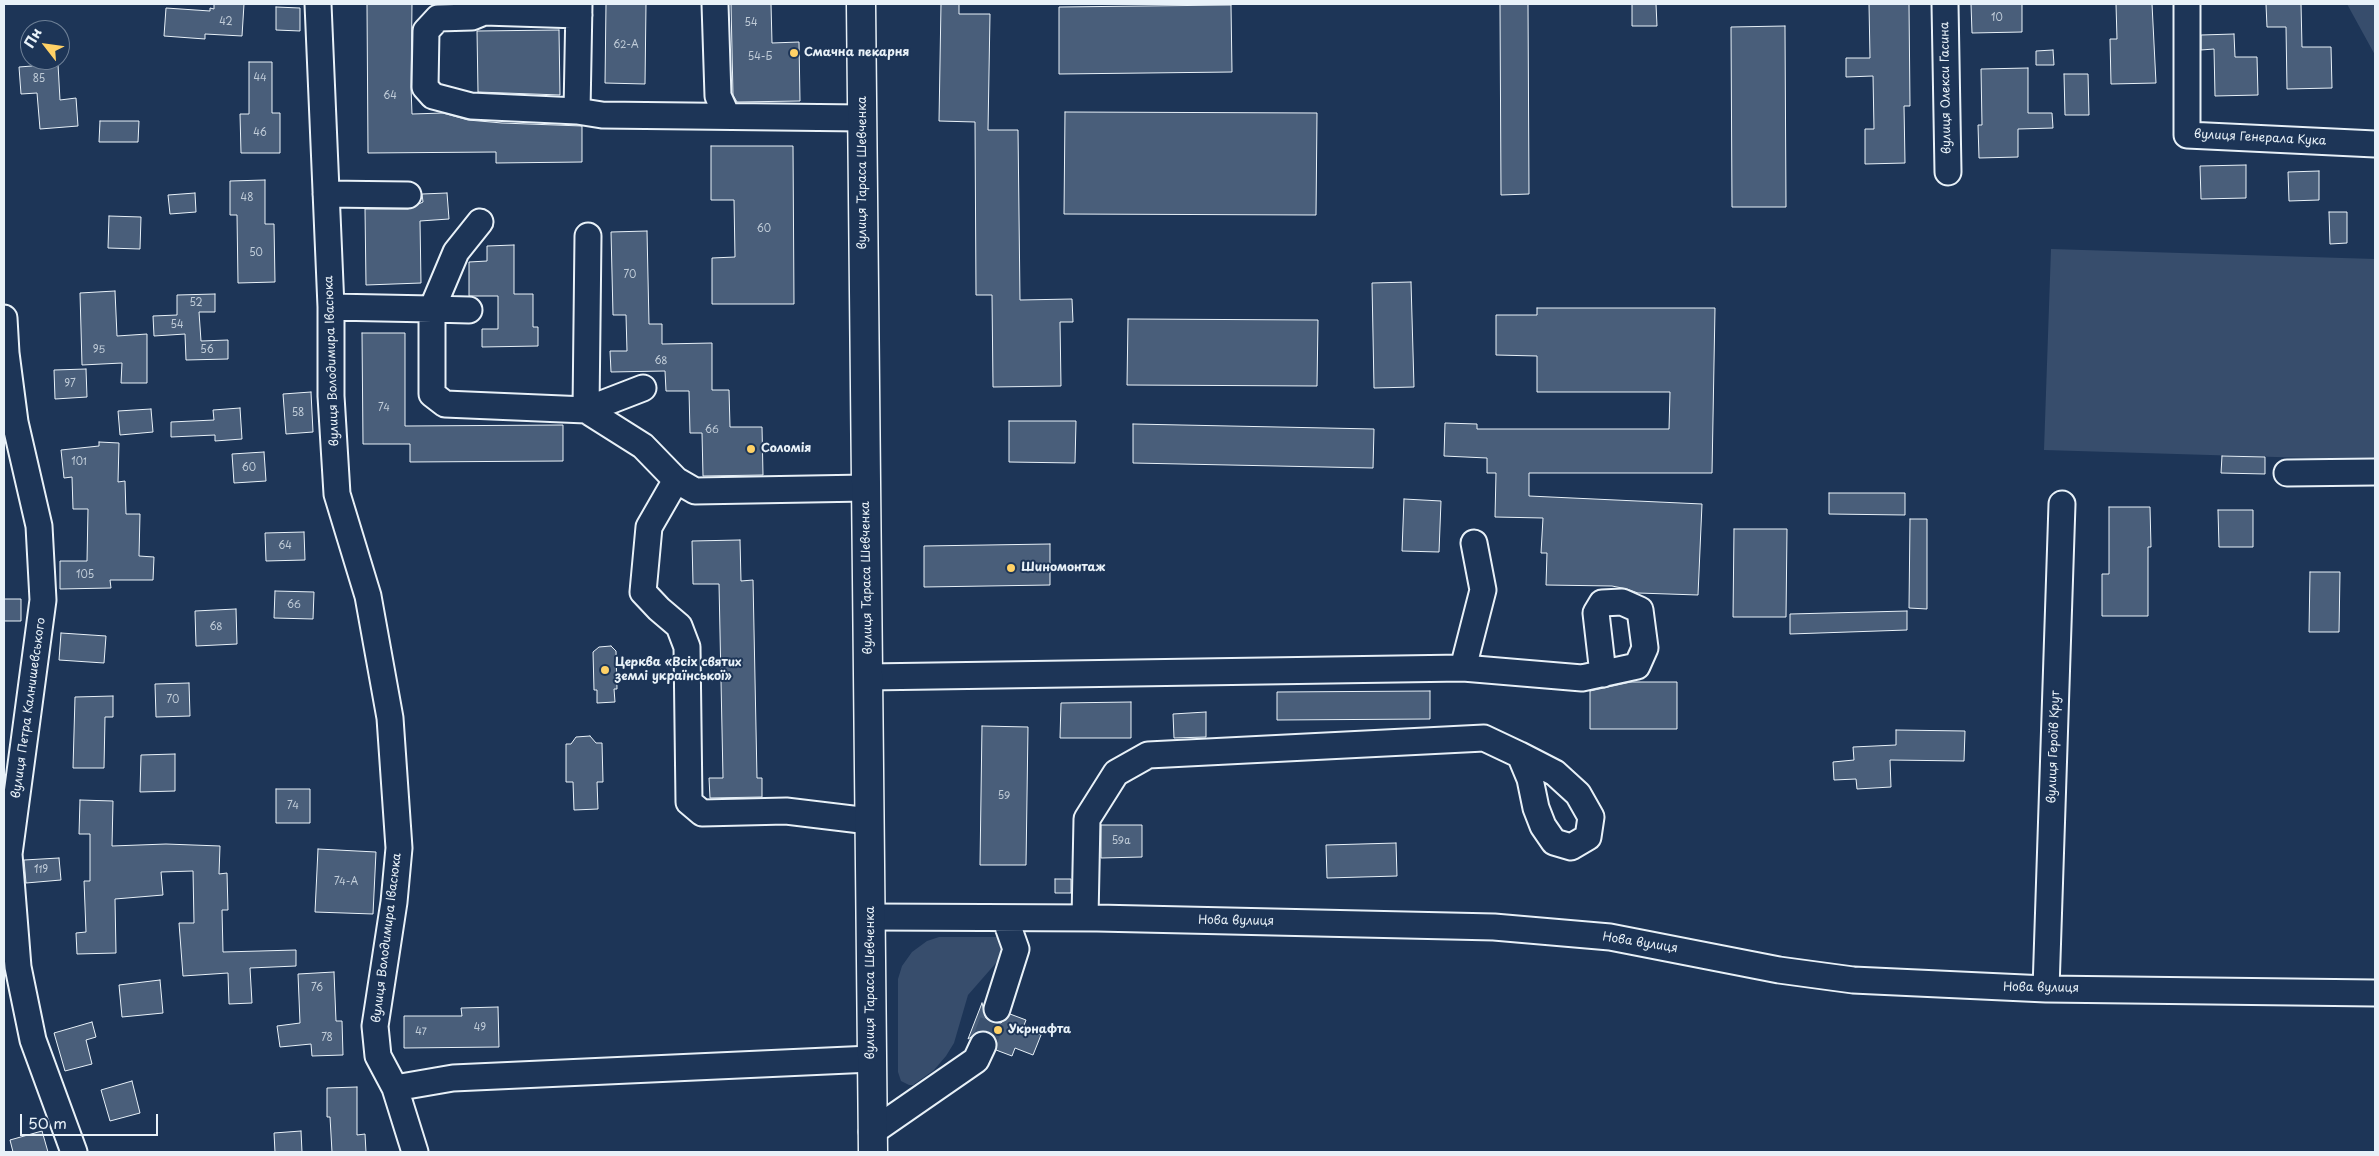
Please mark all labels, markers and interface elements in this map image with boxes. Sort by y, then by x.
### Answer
house number: 10 [1991,12,2003,24]
house number: 42 [219,16,233,28]
house number: 54 [744,17,758,29]
north arrow [20,20,70,70]
street label: вулиця Олекси Гасина [1938,22,1954,154]
text: Пн [18,24,47,52]
house number: 62-А [613,39,639,51]
place label: Смачна пекарня [804,46,909,60]
marker: Смачна пекарня [788,47,800,59]
house number: 54-Б [748,51,772,63]
house number: 44 [253,72,267,84]
house number: 85 [33,73,45,85]
house number: 64 [383,90,397,102]
street label: вулиця Тараса Шевченка [856,96,870,250]
house number: 46 [253,127,267,139]
street label: вулиця Генерала Кука [2194,127,2326,149]
house number: 48 [241,192,253,204]
house number: 60 [757,223,771,235]
house number: 50 [249,247,263,259]
house number: 70 [624,269,636,281]
street label: вулиця Володимира Івасюка [322,275,342,447]
house number: 52 [189,297,203,309]
house number: 54 [170,319,184,331]
house number: 95 [93,344,105,356]
house number: 56 [200,344,214,356]
house number: 68 [654,355,668,367]
house number: 97 [64,378,76,390]
house number: 74 [378,402,390,414]
house number: 58 [292,407,304,419]
house number: 66 [705,424,719,436]
place label: Соломiя [761,442,811,456]
marker: Соломiя [745,443,757,455]
house number: 101 [71,456,87,468]
house number: 60 [242,462,256,474]
street label: вулиця Тараса Шевченка [858,501,876,655]
house number: 64 [278,540,292,552]
place label: Шиномонтаж [1021,561,1105,575]
marker: Шиномонтаж [1005,562,1017,574]
house number: 105 [76,569,94,581]
house number: 66 [287,599,301,611]
street label: вулиця Петра Калнишевського [9,617,49,799]
house number: 68 [209,621,223,633]
place label: Церква «Всіх святих землі української» [615,656,741,684]
marker: Церква «Всіх святих землі української» [599,664,611,676]
street label: вулиця Героїв Крут [2045,690,2063,804]
house number: 70 [167,694,179,706]
house number: 59 [998,790,1010,802]
house number: 74 [287,800,299,812]
house number: 59а [1112,835,1130,847]
street label: вулиця Володимира Івасюка [369,852,405,1024]
house number: 119 [34,864,48,876]
house number: 74-А [334,876,358,888]
street label: вулиця Тараса Шевченка [864,906,878,1060]
street label: Нова вулиця [1198,913,1274,929]
street label: Нова вулиця [1601,930,1679,956]
street label: Нова вулиця [2003,980,2079,996]
house number: 76 [311,982,323,994]
house number: 49 [474,1022,486,1034]
place label: Укрнафта [1008,1023,1071,1037]
marker: Укрнафта [992,1024,1004,1036]
house number: 47 [415,1026,427,1038]
house number: 78 [321,1032,333,1044]
scale bar [22,1104,160,1136]
text: 50 m [28,1111,67,1134]

